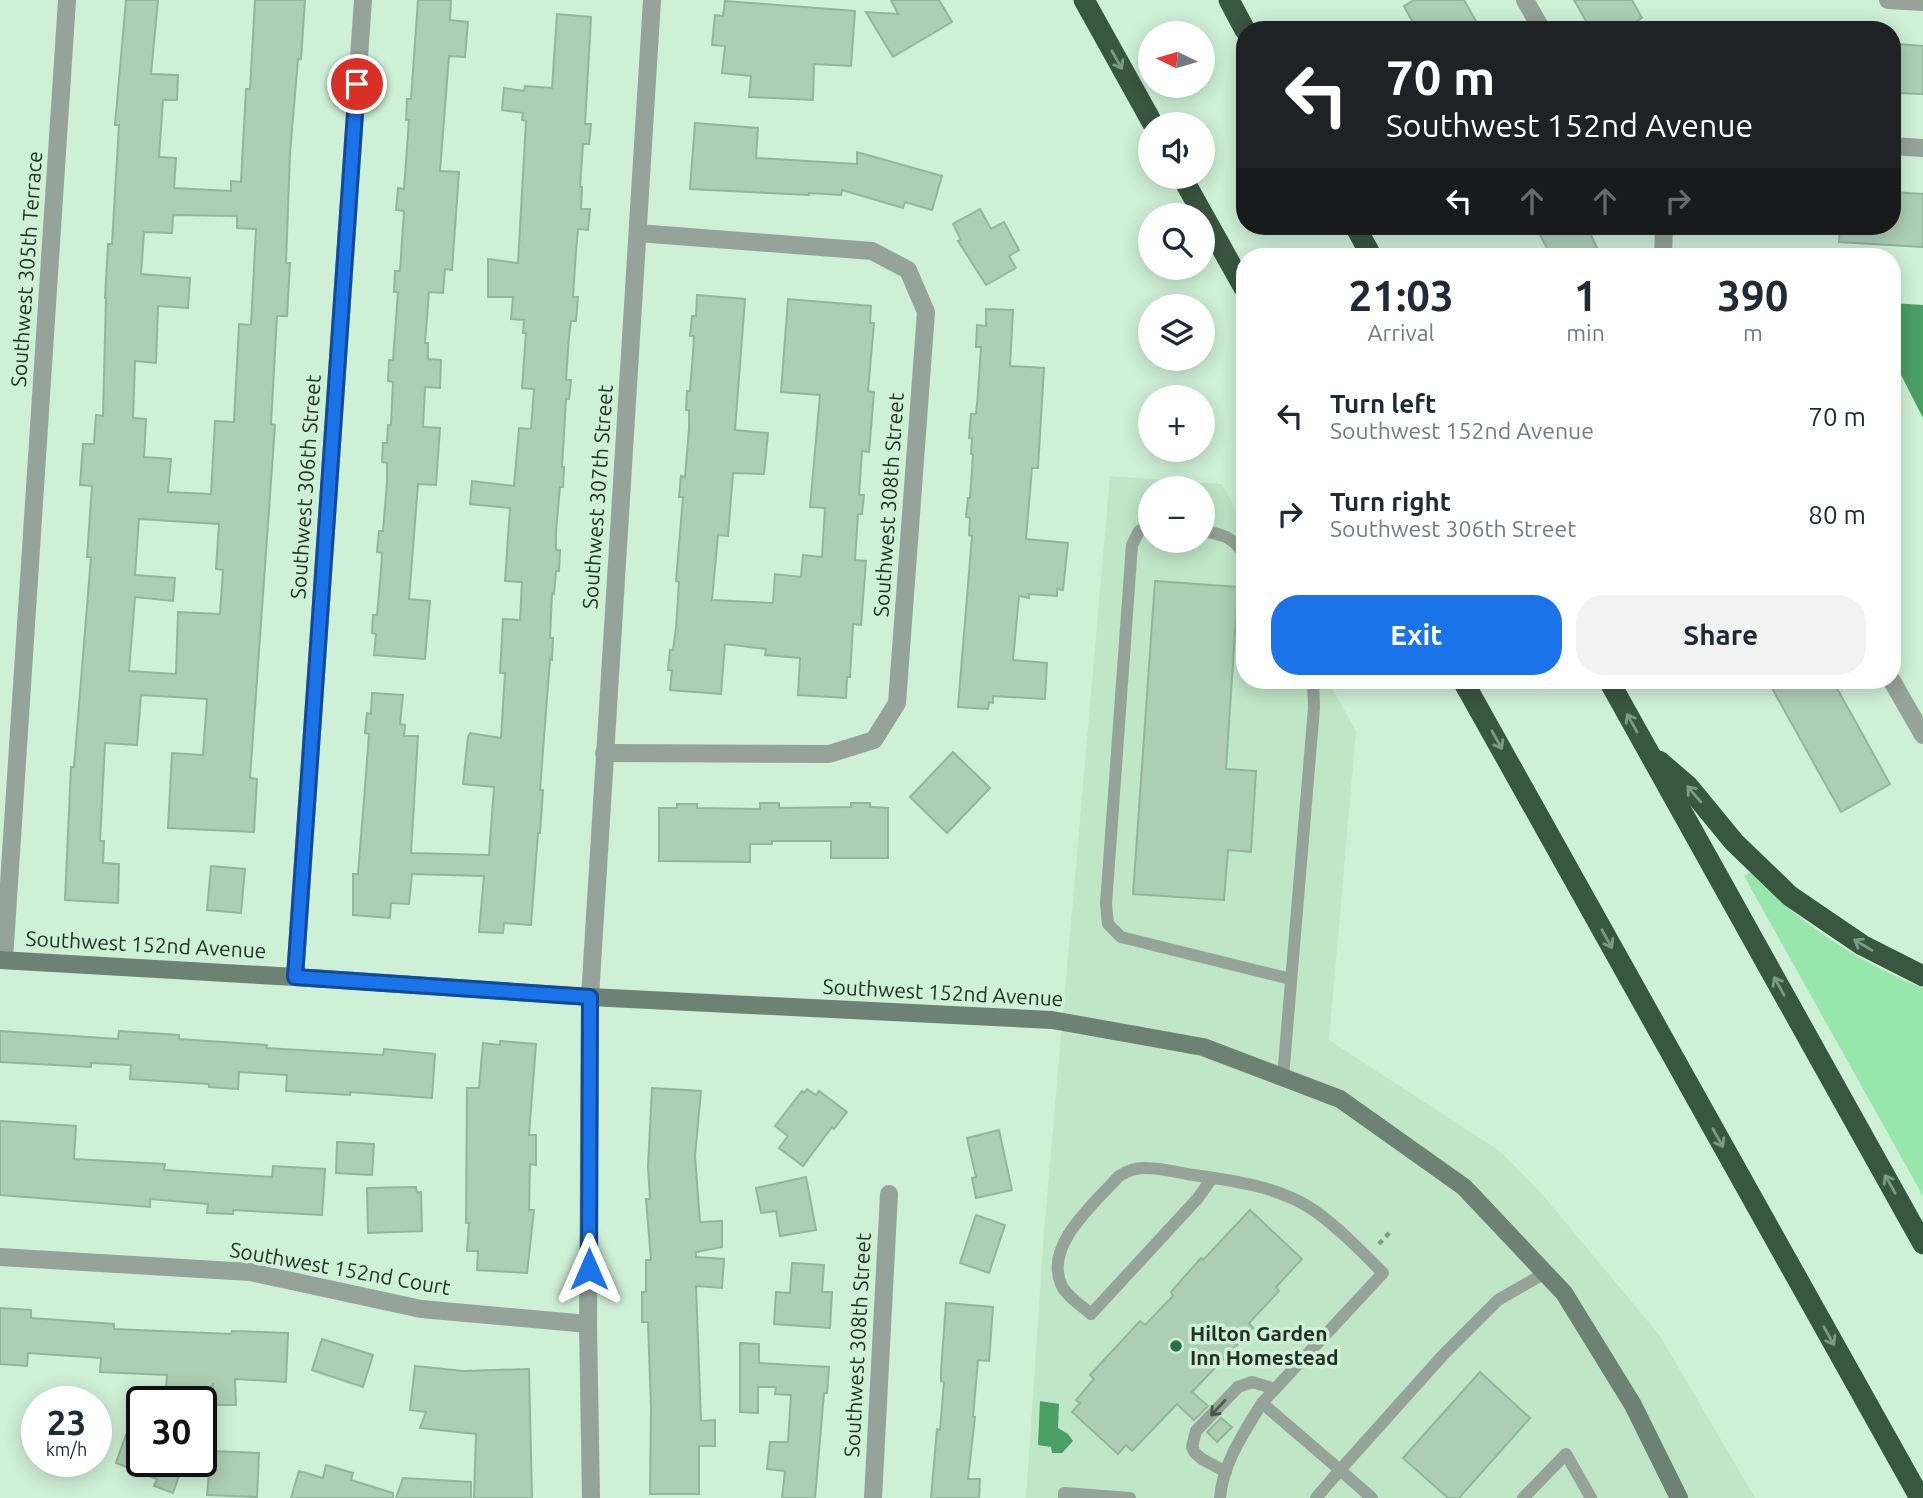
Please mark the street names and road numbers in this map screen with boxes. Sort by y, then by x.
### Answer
street label: Southwest 305th Terrace [6,150,46,388]
street label: Southwest 306th Street [285,374,325,600]
street label: Southwest 307th Street [577,384,617,610]
street label: Southwest 308th Street [868,392,908,618]
street label: Southwest 152nd Avenue [25,926,267,962]
street label: Southwest 152nd Avenue [822,974,1064,1010]
street label: Southwest 308th Street [839,1232,875,1458]
street label: Southwest 152nd Court [228,1237,452,1299]

